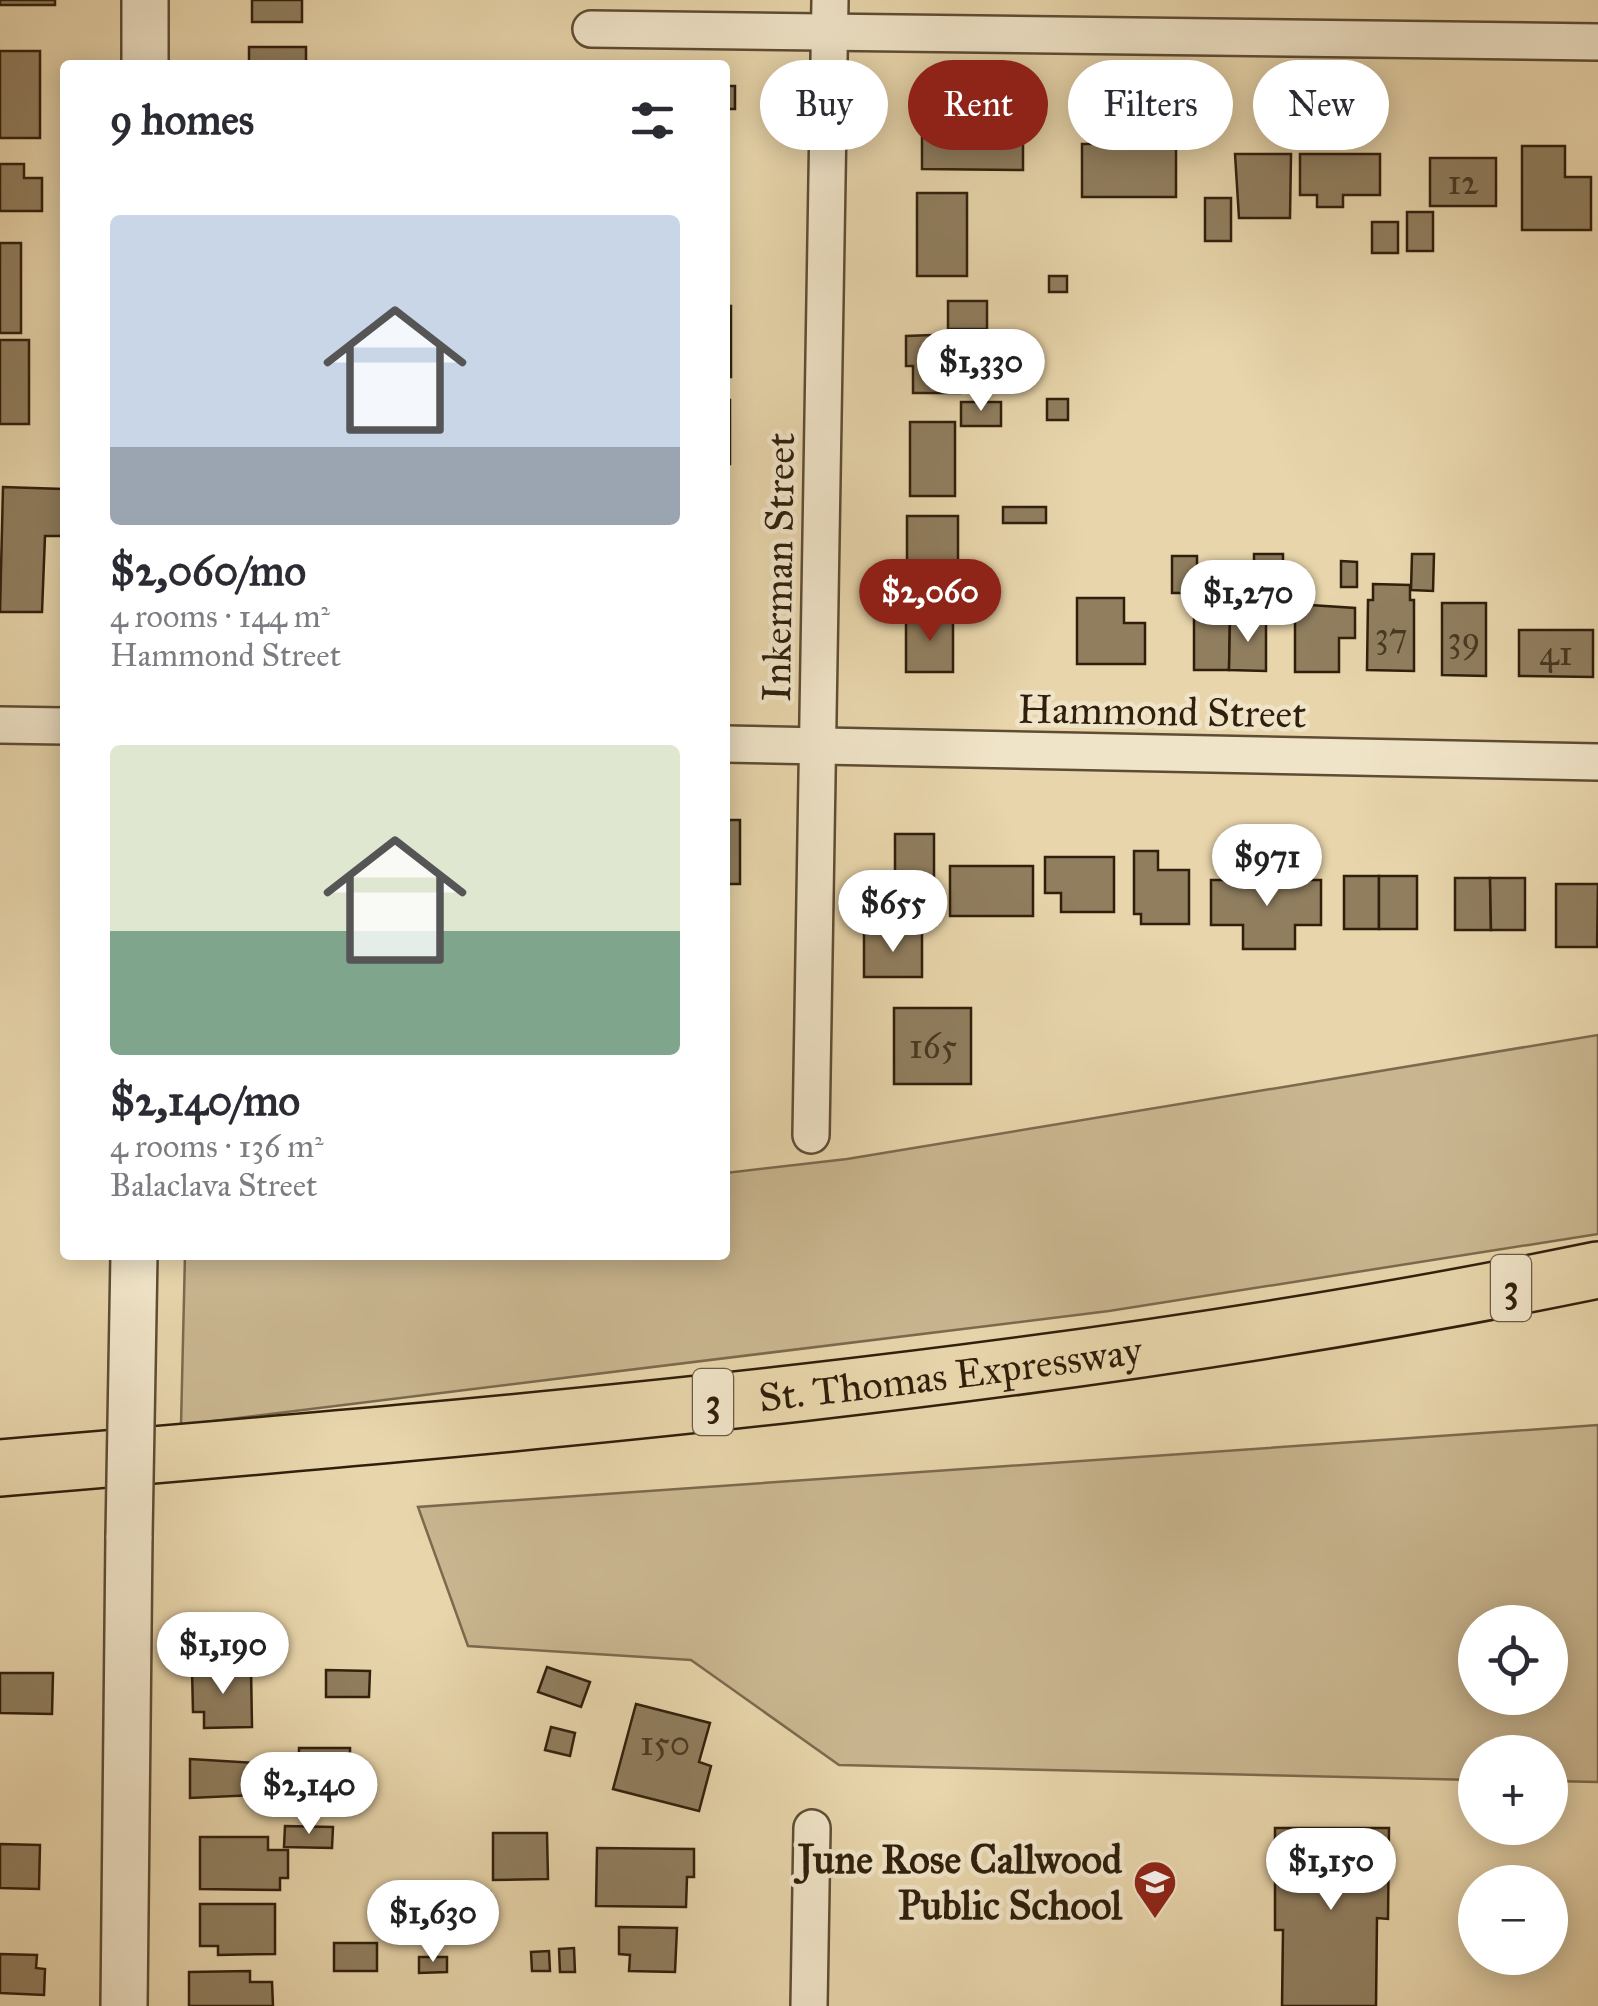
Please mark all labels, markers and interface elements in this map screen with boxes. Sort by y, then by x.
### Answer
chip: Buy [760,60,888,150]
chip: Rent [908,60,1048,150]
chip: Filters [1068,60,1233,150]
chip: New [1253,60,1389,150]
icon: filters [625,93,680,148]
text: 9 homes [110,94,254,146]
house number: 12 [1447,161,1479,204]
icon: home [305,280,485,460]
pin: $1,330 [900,329,1062,414]
text: $1,330 [939,342,1023,381]
street label: Inkerman Street [752,432,805,702]
text: $2,060/mo [110,545,306,597]
pin: $2,060 [849,559,1011,644]
pin: $1,270 [1167,560,1329,645]
text: $2,060 [881,572,979,611]
text: $1,270 [1203,573,1293,612]
text: 4 rooms · 144 m² [110,597,330,636]
house number: 37 [1375,614,1407,657]
house number: 39 [1448,618,1480,661]
house number: 41 [1539,632,1573,675]
text: Hammond Street [110,636,341,675]
street label: Hammond Street [1017,684,1307,739]
icon: home [305,810,485,990]
pin: $971 [1208,824,1326,909]
text: $971 [1234,837,1300,876]
pin: $655 [834,870,952,955]
text: $655 [860,883,926,922]
house number: 165 [909,1025,957,1068]
text: $2,140/mo [110,1075,300,1127]
text: 4 rooms · 136 m² [110,1127,323,1166]
text: Balaclava Street [110,1166,317,1205]
road number: 3 [1491,1255,1531,1321]
street label: St. Thomas Expressway [756,1325,1146,1422]
road number: 3 [693,1369,733,1435]
map controls [1458,1605,1568,1975]
button: locate [1458,1605,1568,1715]
pin: $1,190 [142,1612,304,1697]
text: $1,190 [179,1625,267,1664]
house number: 150 [640,1722,690,1765]
button: + [1458,1735,1568,1845]
pin: $2,140 [228,1752,390,1837]
text: $2,140 [262,1765,356,1804]
pin: $1,150 [1250,1828,1412,1913]
place label: June Rose Callwood Public School [793,1835,1123,1930]
text: $1,150 [1288,1841,1374,1880]
school or university icon: June Rose Callwood Public School [1132,1859,1178,1920]
button: − [1458,1865,1568,1975]
pin: $1,630 [352,1880,514,1965]
text: $1,630 [389,1893,477,1932]

